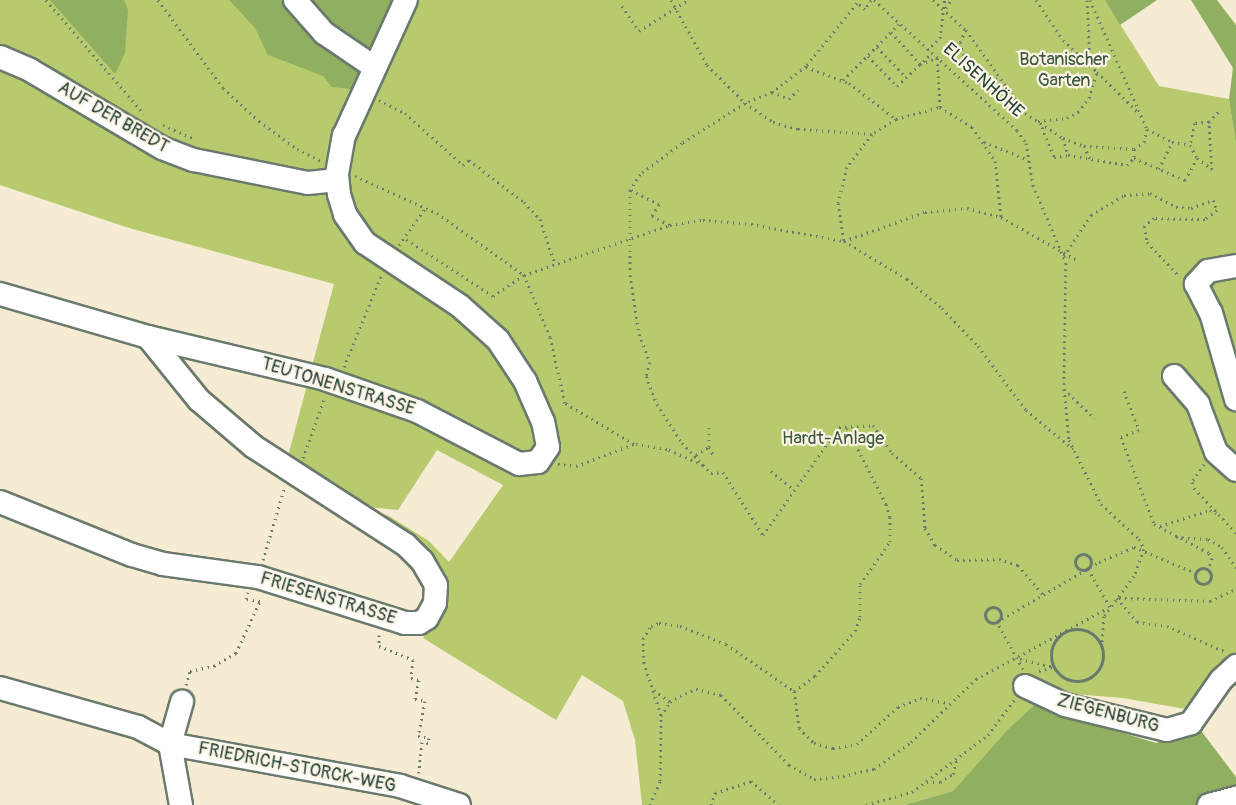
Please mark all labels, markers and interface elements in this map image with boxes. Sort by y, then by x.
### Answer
street label: ELISENHÖHE [938,39,1028,123]
park label: Botanischer Garten [1019,50,1109,92]
street label: AUF DER BREDT [54,78,172,158]
street label: TEUTONENSTRASSE [258,353,418,421]
park label: Hardt-Anlage [782,428,884,450]
street label: FRIESENSTRASSE [257,568,399,630]
street label: ZIEGENBURG [1054,690,1162,738]
street label: FRIEDRICH-STORCK-WEG [196,738,398,798]

